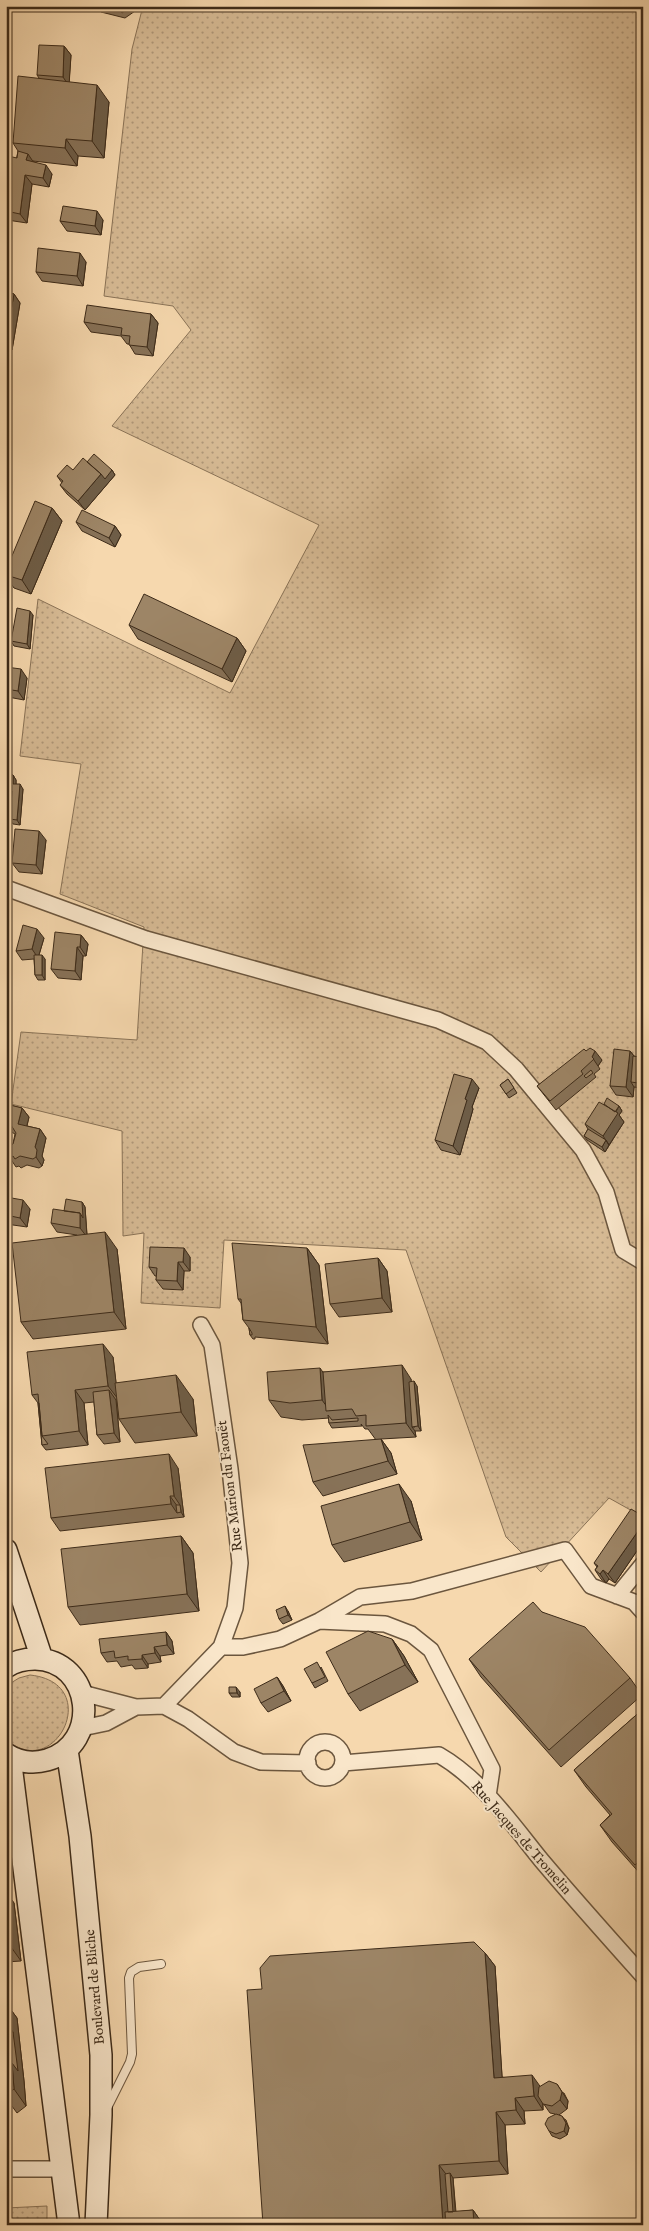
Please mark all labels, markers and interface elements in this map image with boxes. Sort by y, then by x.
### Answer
street label: Rue Marion du Faouët [213,1419,247,1553]
street label: Rue Jacques de Tromelin [467,1778,575,1899]
street label: Boulevard de Bliche [81,1928,109,2045]

